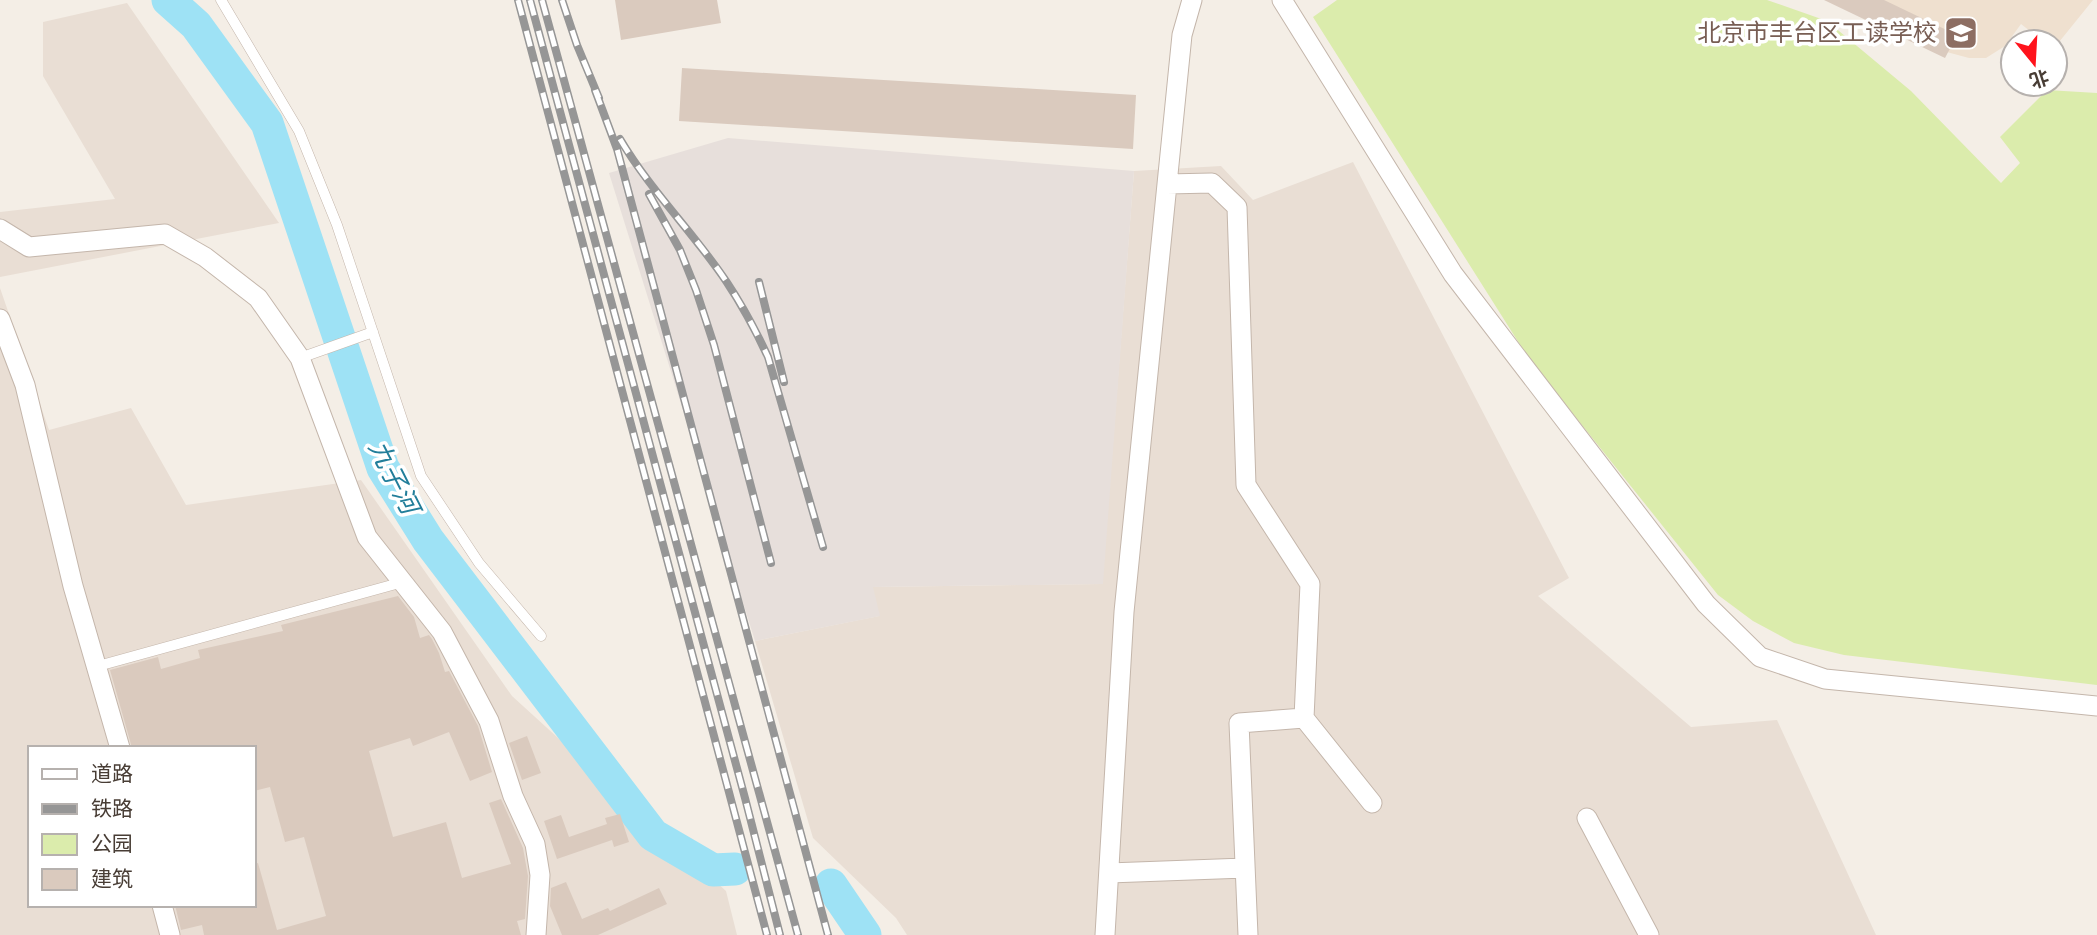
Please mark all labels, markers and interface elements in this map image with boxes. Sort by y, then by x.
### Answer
school or university icon: 北京市丰台区工读学校 [1942,14,1980,52]
place label: 北京市丰台区工读学校 [1697,17,1937,47]
north arrow [1999,28,2069,98]
text: 北 [2027,65,2052,94]
water label: 九子河 [362,435,429,523]
legend [28,746,256,907]
text: 道路 [91,760,133,786]
text: 铁路 [91,795,133,821]
text: 公园 [91,830,133,856]
text: 建筑 [91,865,133,891]

